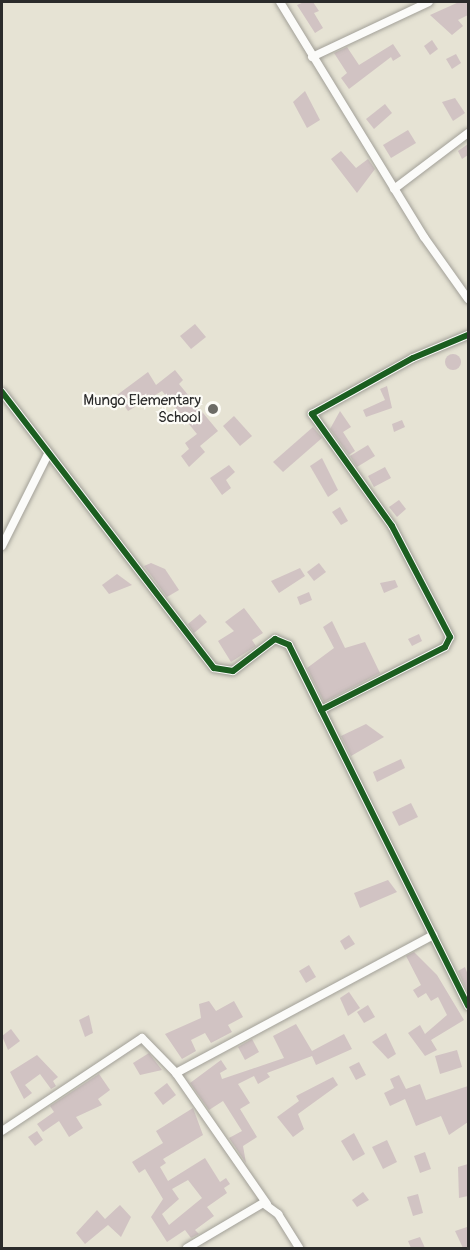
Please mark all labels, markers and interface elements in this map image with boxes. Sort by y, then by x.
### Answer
place label: Mungo Elementary School [83,391,201,426]
marker: Mungo Elementary School [206,402,220,416]

